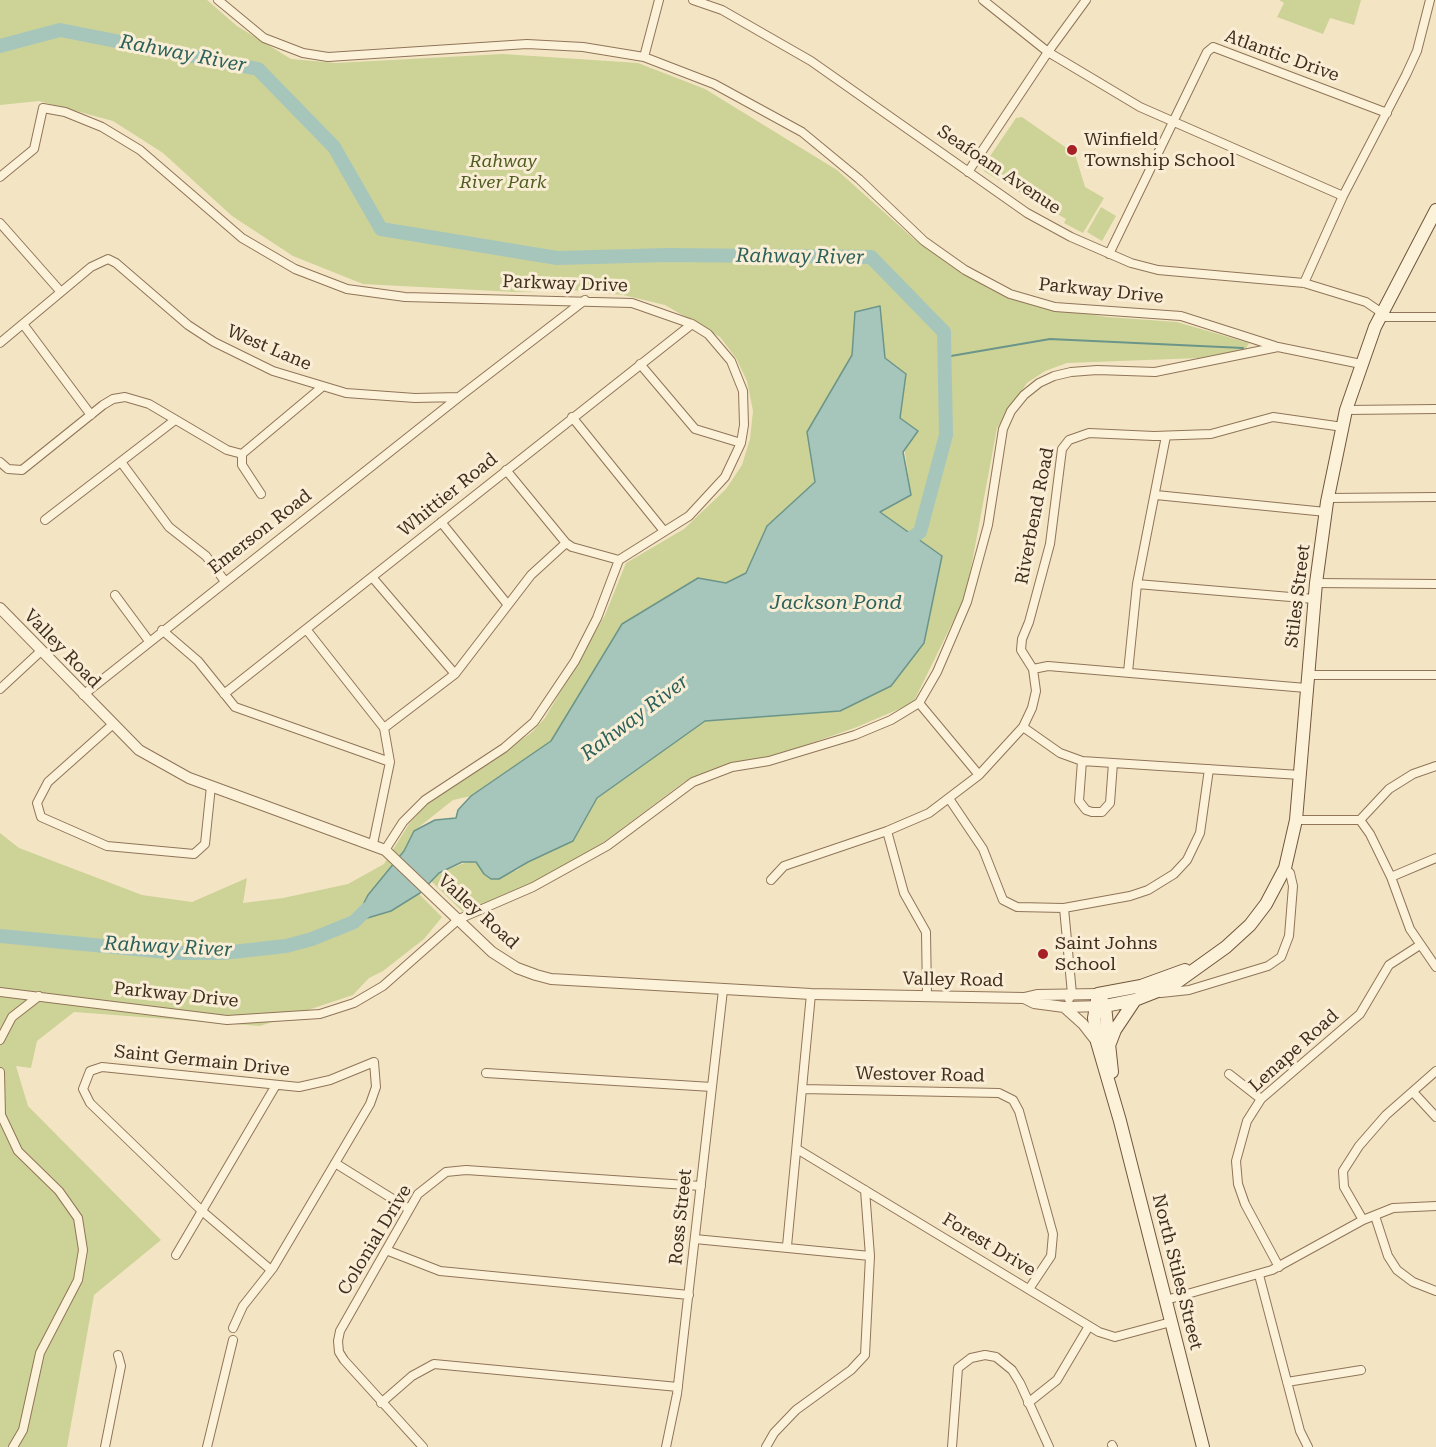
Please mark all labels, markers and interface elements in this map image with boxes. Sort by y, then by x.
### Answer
street label: Atlantic Drive [1222,25,1342,87]
water label: Rahway River [118,30,248,78]
street label: Seafoam Avenue [933,121,1065,219]
place label: Winfield Township School [1084,129,1235,172]
marker: Winfield Township School [1065,143,1079,157]
park label: Rahway River Park [459,151,547,194]
water label: Rahway River [736,244,864,270]
street label: Parkway Drive [502,271,628,297]
street label: Parkway Drive [1037,274,1165,308]
street label: West Lane [223,321,315,375]
street label: Riverbend Road [1011,446,1059,586]
street label: Whittier Road [394,448,502,542]
street label: Emerson Road [204,485,316,579]
street label: Stiles Street [1281,543,1315,649]
water label: Jackson Pond [770,591,902,615]
street label: Valley Road [19,605,105,693]
water label: Rahway River [576,670,694,766]
street label: Valley Road [433,870,523,954]
water label: Rahway River [103,932,233,962]
place label: Saint Johns School [1055,933,1157,976]
marker: Saint Johns School [1036,947,1050,961]
street label: Valley Road [902,968,1004,992]
street label: Parkway Drive [112,978,240,1012]
street label: Lenape Road [1245,1005,1343,1097]
street label: Saint Germain Drive [113,1041,291,1081]
street label: Westover Road [855,1063,985,1087]
street label: Ross Street [665,1168,697,1266]
street label: Colonial Drive [334,1181,416,1299]
street label: North Stiles Street [1147,1192,1207,1352]
street label: Forest Drive [938,1209,1040,1281]

